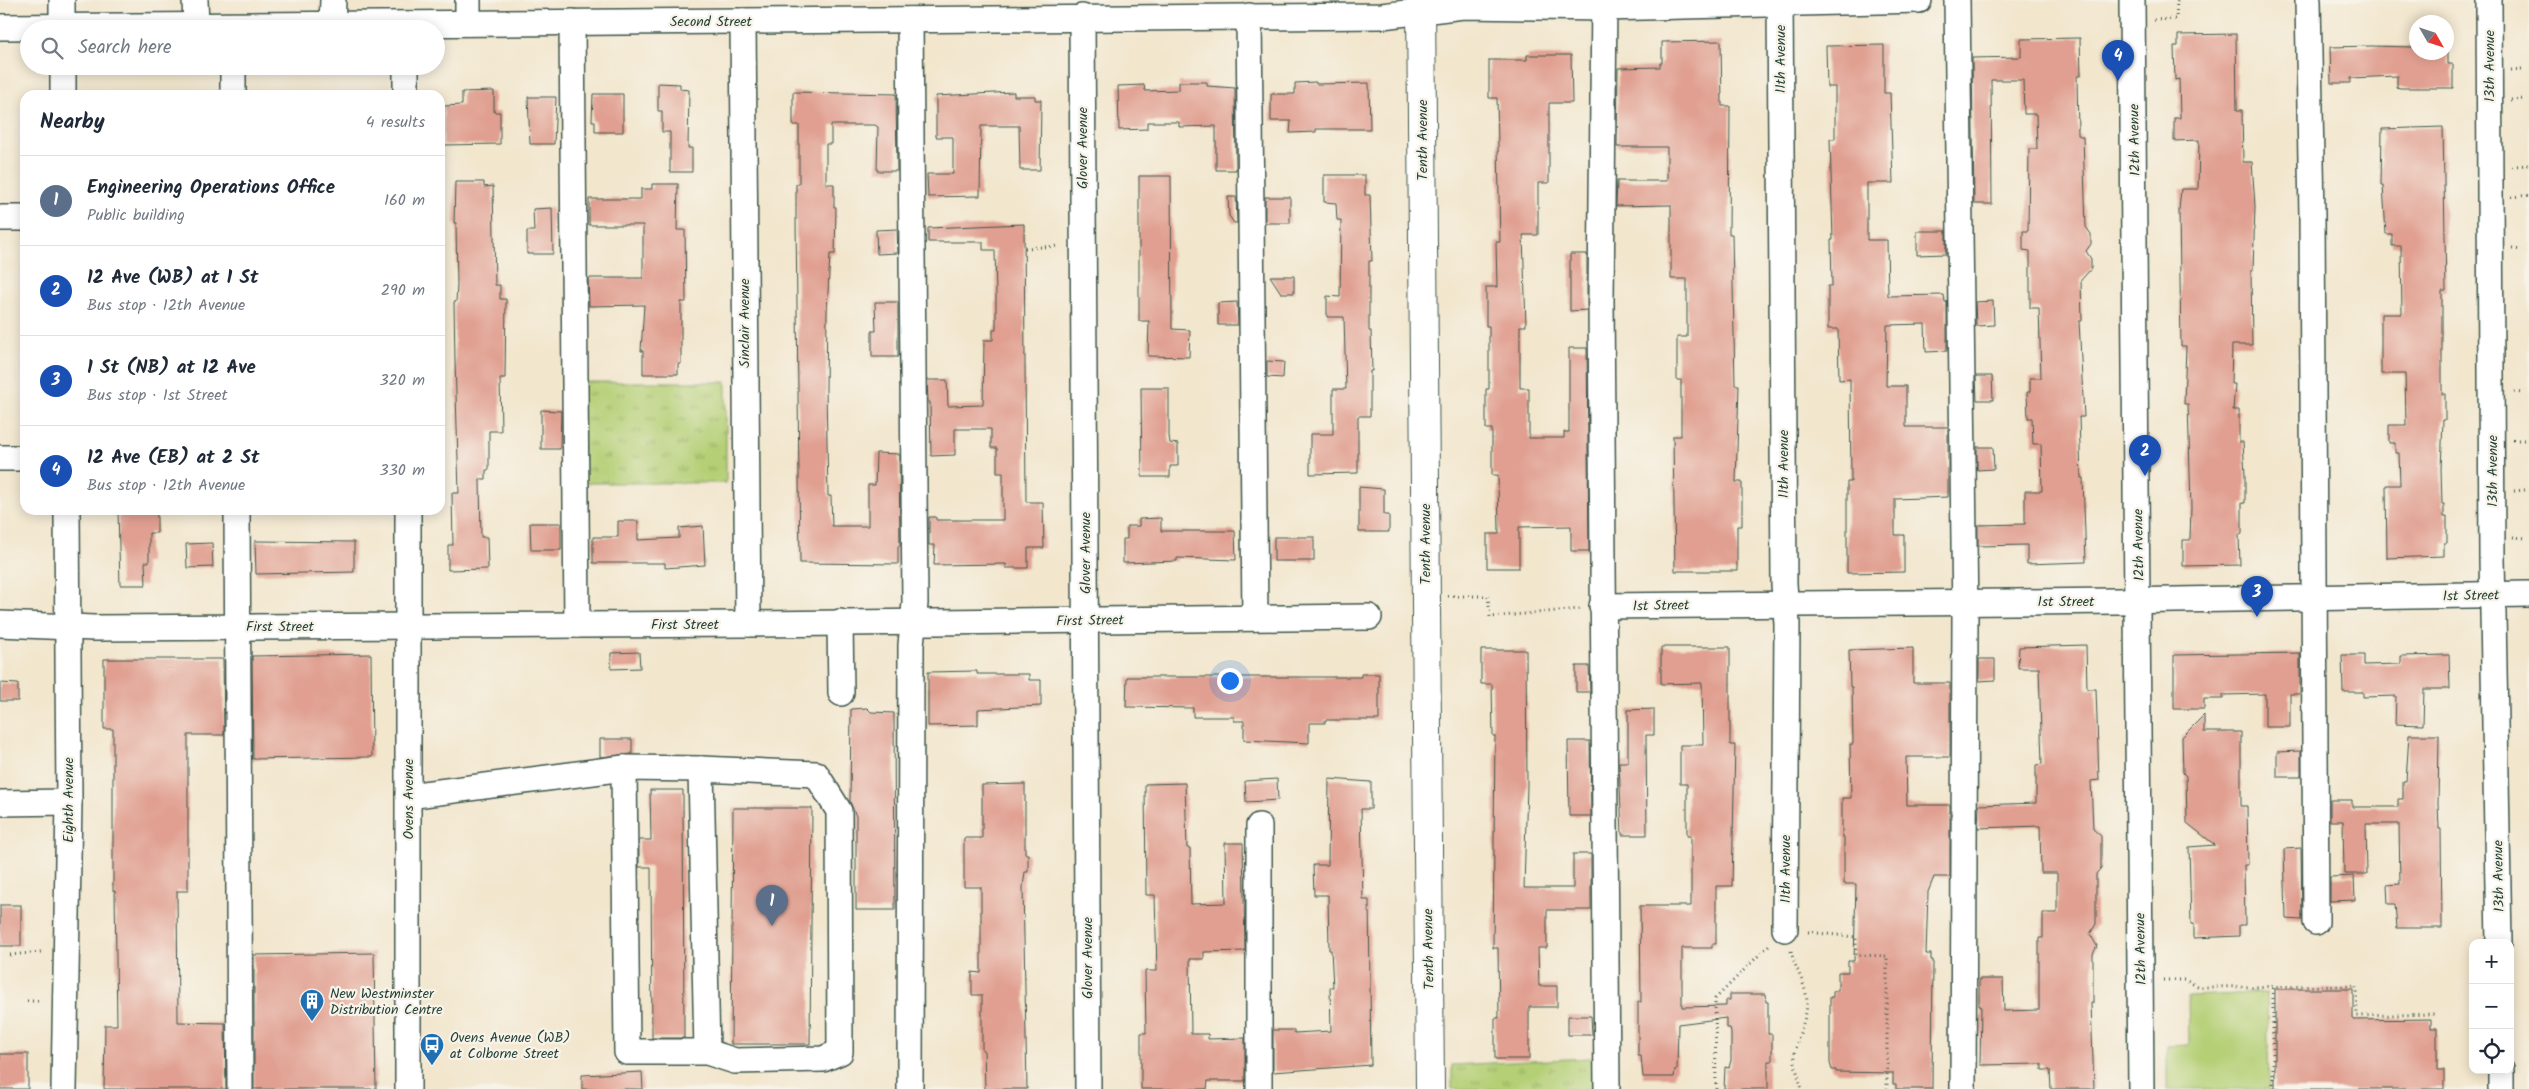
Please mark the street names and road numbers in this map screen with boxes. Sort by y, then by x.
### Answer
street label: Second Street [670,11,753,33]
street label: 11th Avenue [1770,24,1792,93]
street label: 13th Avenue [2479,29,2501,102]
street label: Tenth Avenue [1412,99,1434,181]
street label: 12th Avenue [2123,103,2147,176]
street label: Glover Avenue [1072,106,1094,189]
street label: Sinclair Avenue [734,278,756,368]
street label: 11th Avenue [1773,429,1795,498]
street label: 13th Avenue [2482,434,2504,507]
street label: Tenth Avenue [1415,503,1437,585]
street label: 12th Avenue [2127,508,2151,581]
street label: Glover Avenue [1075,511,1097,594]
street label: 1st Street [2442,584,2500,607]
street label: 1st Street [2038,591,2095,613]
street label: 1st Street [1632,594,1690,617]
street label: First Street [1056,609,1125,633]
street label: First Street [651,614,719,636]
street label: First Street [246,616,314,638]
street label: Eighth Avenue [58,757,80,843]
street label: Ovens Avenue [398,758,420,840]
street label: 11th Avenue [1775,834,1797,903]
street label: 13th Avenue [2487,839,2511,912]
street label: Tenth Avenue [1417,908,1441,990]
street label: 12th Avenue [2129,912,2153,985]
street label: Glover Avenue [1077,916,1099,999]

